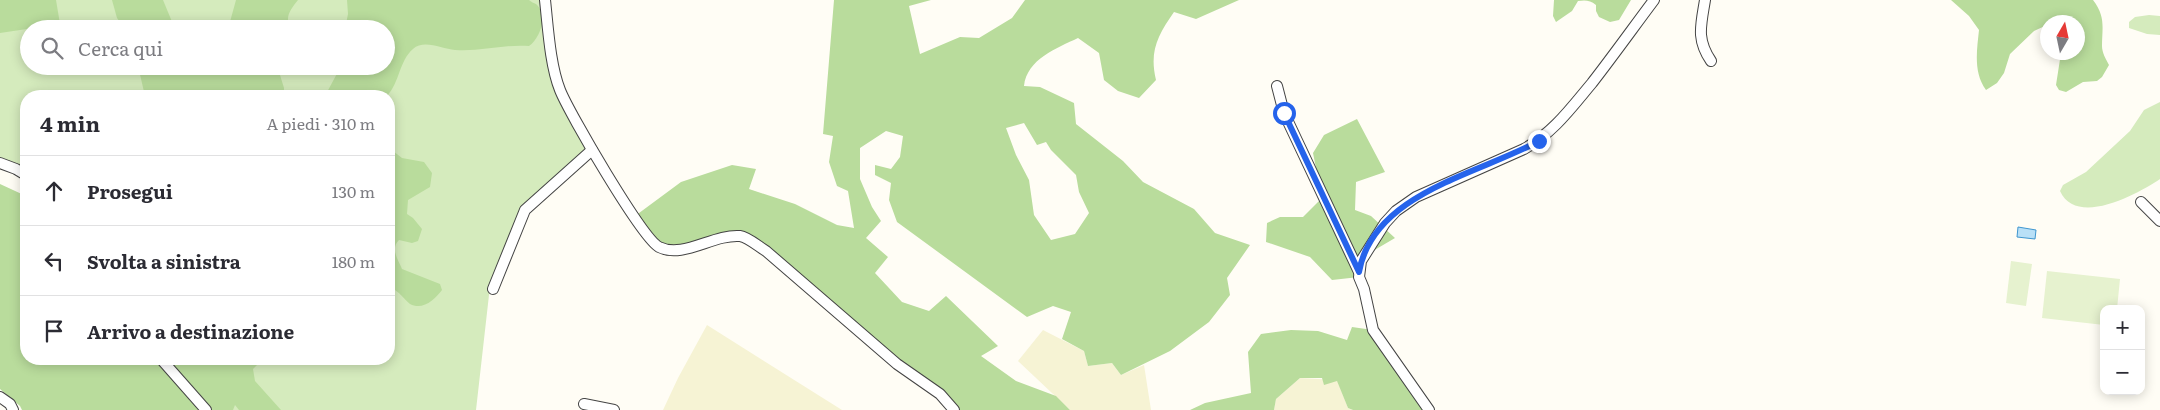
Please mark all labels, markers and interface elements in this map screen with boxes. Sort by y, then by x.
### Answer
north arrow [2040,15,2085,60]
search box [20,20,395,75]
icon: search [38,34,66,62]
text: Cerca qui [78,34,163,62]
route start [1273,102,1296,125]
text: 4 min [40,107,100,138]
text: A piedi · 310 m [267,111,375,135]
route end [1528,130,1551,153]
icon: ahead [40,177,68,205]
text: Prosegui [87,177,173,205]
text: 130 m [332,179,375,203]
icon: left [40,247,68,275]
text: Svolta a sinistra [87,247,241,275]
text: 180 m [332,249,375,273]
map controls [2100,305,2145,395]
button: + [2100,305,2145,350]
icon: arrive [40,317,68,345]
text: Arrivo a destinazione [87,317,294,345]
button: − [2100,350,2145,395]

